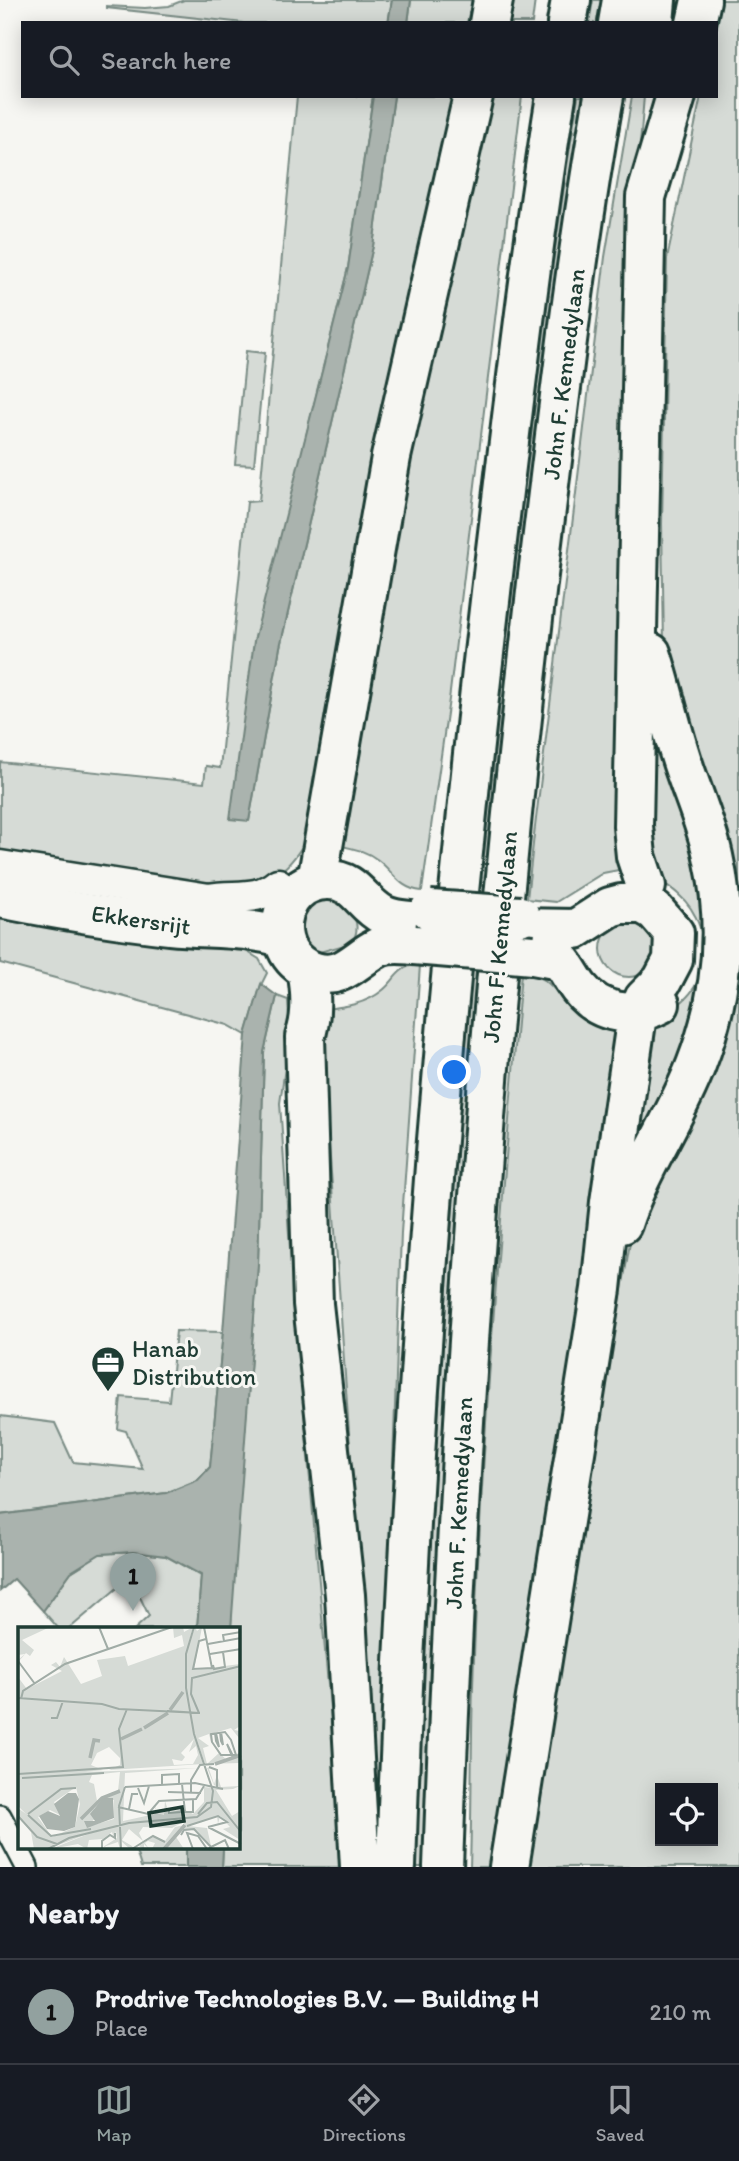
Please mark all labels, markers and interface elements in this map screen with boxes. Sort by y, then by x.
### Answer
search box [21,21,718,98]
icon: search [45,41,83,79]
text: Search here [101,44,231,76]
street label: John F. Kennedylaan [536,266,591,481]
street label: John F. Kennedylaan [476,829,523,1044]
street label: Ekkersrijt [90,898,192,941]
your location [437,1055,471,1089]
place label: Hanab Distribution [132,1334,256,1391]
office icon: Hanab Distribution [89,1344,127,1393]
street label: John F. Kennedylaan [438,1396,479,1610]
pin: 1 [110,1553,156,1611]
inset map [18,1627,240,1850]
map controls [655,1783,718,1846]
button: locate [655,1783,718,1846]
text: Nearby [28,1894,119,1931]
text: Prodrive Technologies B.V. — Building H [95,1982,539,2014]
text: 1 [46,1998,56,2026]
text: 210 m [650,1998,711,2026]
text: Place [95,2014,148,2042]
tab: Map [95,2081,133,2146]
tab: Directions [322,2081,406,2146]
tab: Saved [596,2081,644,2146]

